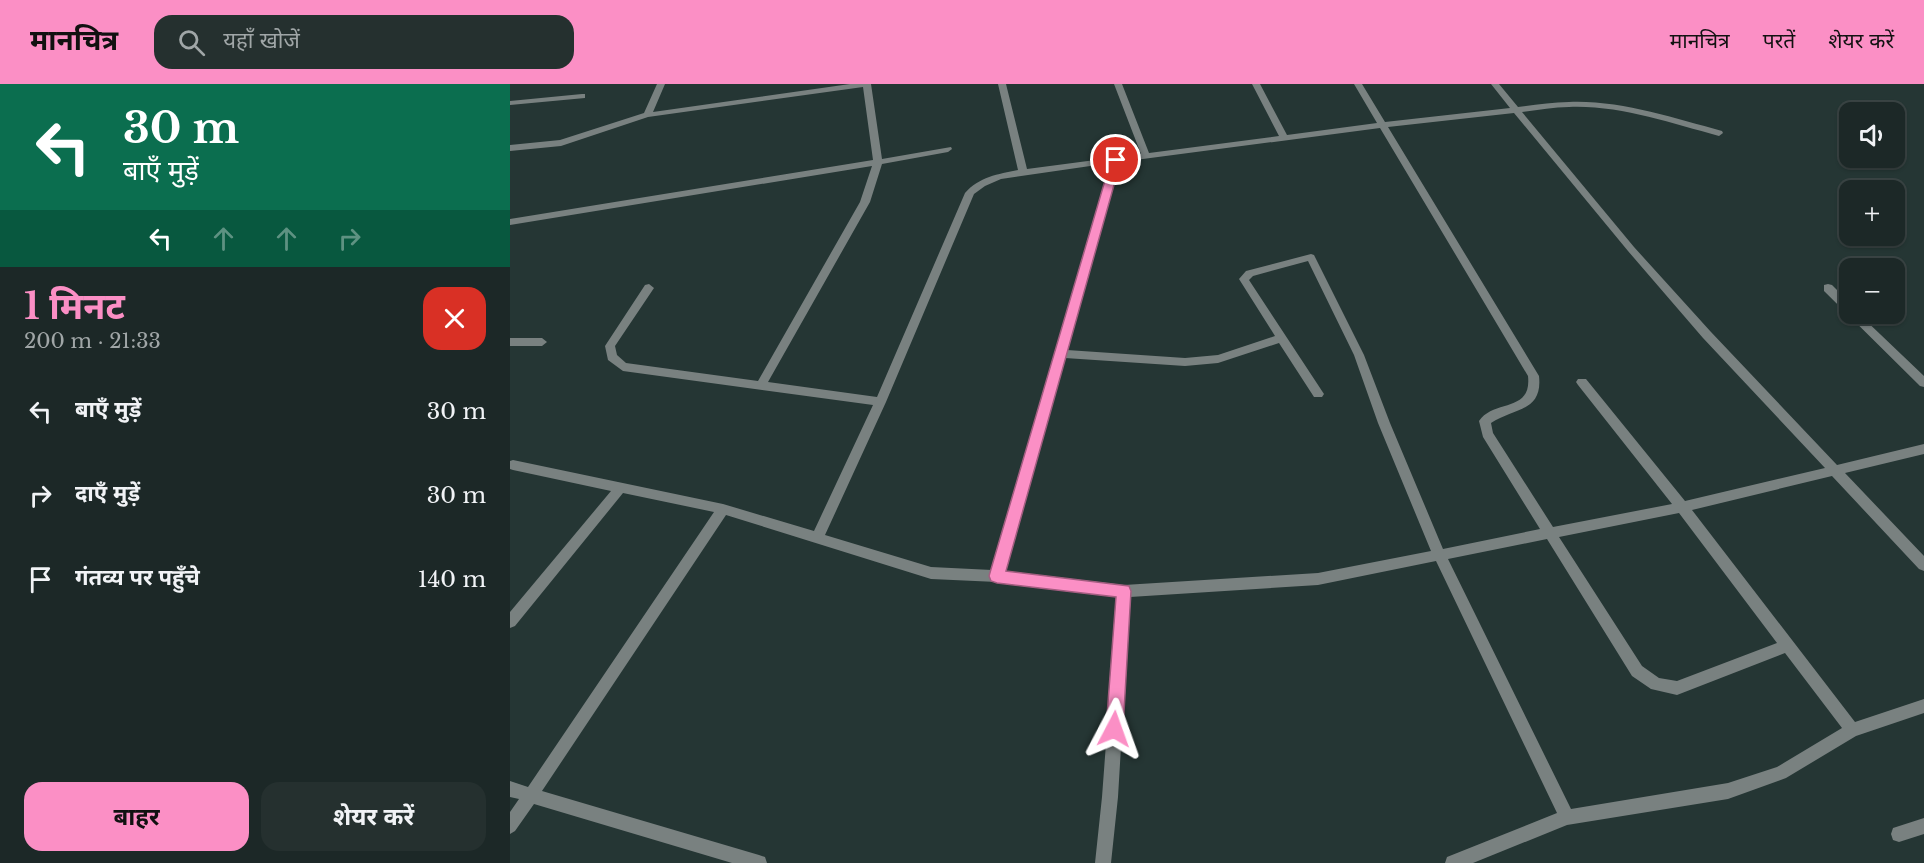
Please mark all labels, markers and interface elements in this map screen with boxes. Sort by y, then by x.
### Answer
search box [154,15,574,69]
text: मानचित्र [30,23,118,58]
icon: search [175,26,208,59]
text: यहाँ खोजें [223,27,300,54]
text: मानचित्र [1670,28,1730,54]
text: परतें [1763,28,1795,54]
text: शेयर करें [1828,28,1894,54]
text: 30 m [123,102,239,154]
map controls [1839,102,1905,324]
button: sound [1839,102,1905,168]
icon: left [24,108,102,186]
pin [1090,134,1141,185]
icon: arrive [1099,143,1132,176]
text: बाएँ मुड़ें [123,154,199,187]
button: + [1839,180,1905,246]
icon: left [144,222,177,255]
icon: ahead [207,222,240,255]
icon: ahead [270,222,303,255]
icon: right [333,222,366,255]
button: − [1839,258,1905,324]
text: 1 मिनट [24,284,125,329]
button: close [423,287,486,350]
text: 200 m · 21:33 [24,329,161,353]
icon: left [24,395,57,428]
text: बाएँ मुड़ें [75,396,141,423]
text: 30 m [427,398,486,425]
icon: right [24,479,57,512]
text: दाएँ मुड़ें [75,480,140,507]
text: 30 m [427,482,486,509]
icon: arrive [24,563,57,596]
text: गंतव्य पर पहुँचे [75,564,200,591]
text: 140 m [418,566,486,593]
position arrow [1082,697,1146,761]
button: बाहर [24,782,249,851]
button: शेयर करें [261,782,486,851]

